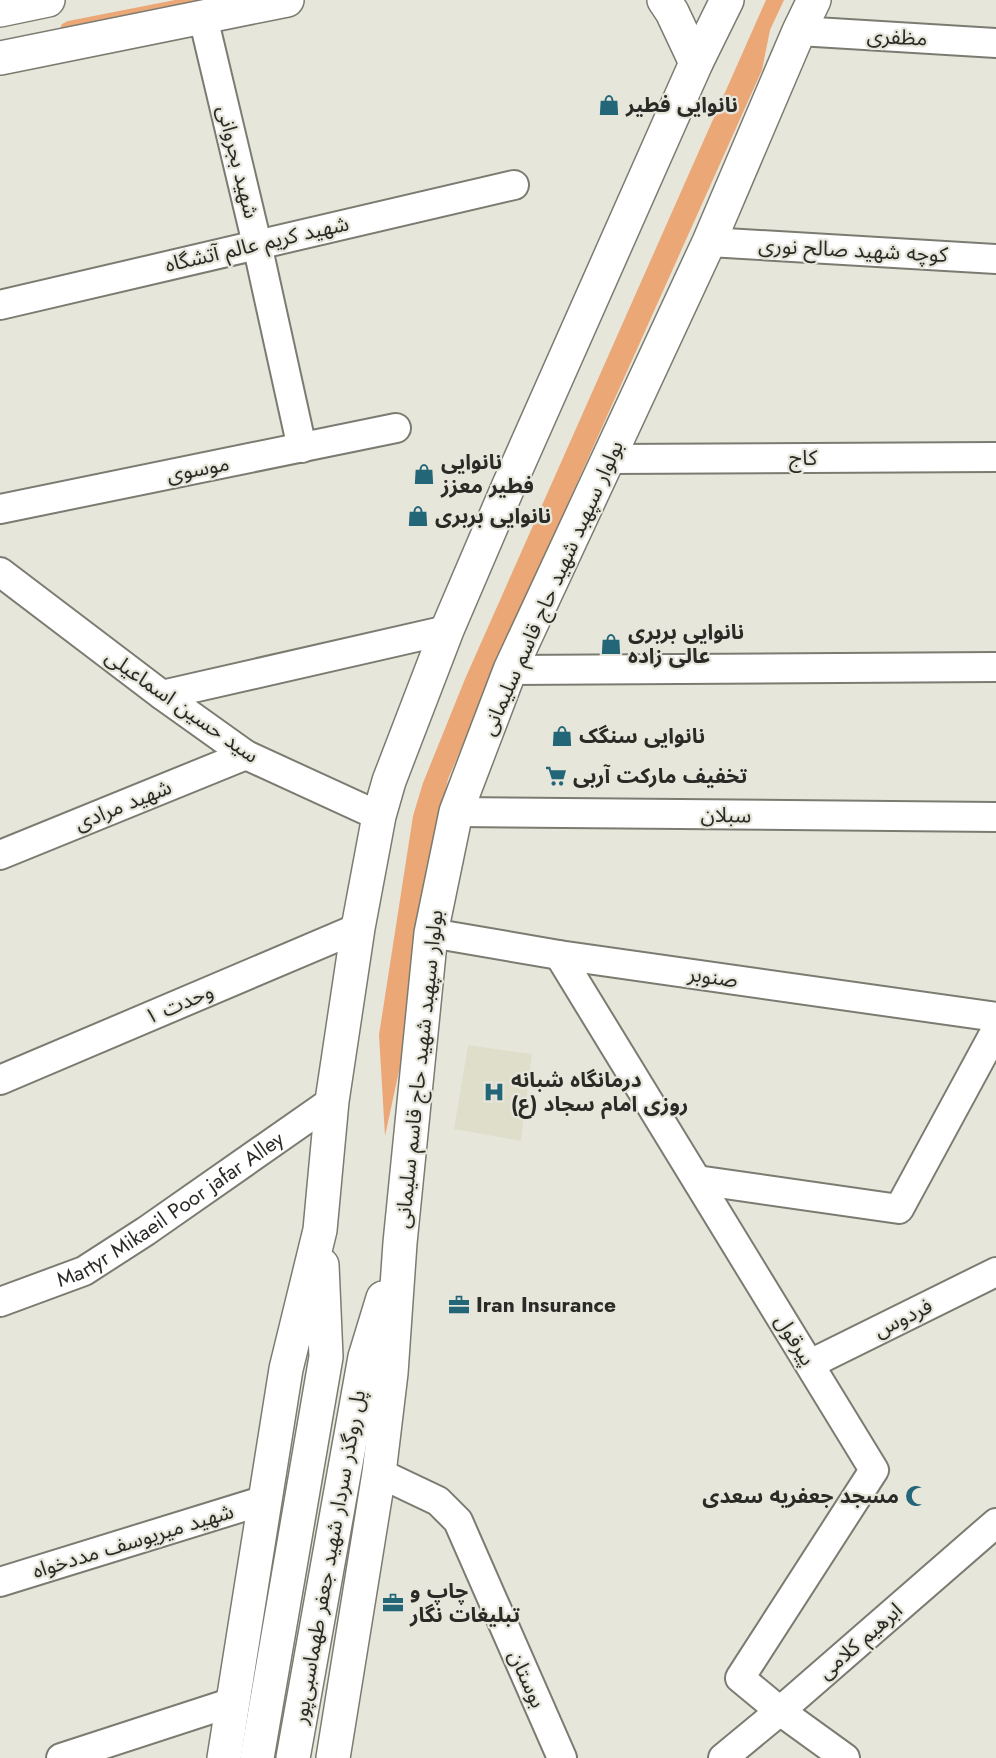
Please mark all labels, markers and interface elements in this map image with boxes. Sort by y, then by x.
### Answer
street label: مظفری [866,20,928,54]
place label: نانوایی فطیر [625,90,738,120]
shop icon: نانوایی فطیر [597,93,621,117]
street label: شهید بجروانی [210,102,266,222]
street label: شهید کریم عالم آتشگاه [162,208,352,280]
street label: کوچه شهید صالح نوری [758,230,949,270]
street label: بولوار سپهبد شهید حاج قاسم سلیمانی [473,436,631,740]
street label: کاج [789,443,817,473]
place label: نانوایی فطیر معزز [440,447,534,501]
street label: موسوی [164,448,232,490]
shop icon: نانوایی فطیر معزز [412,462,436,486]
place label: نانوایی بربری [435,501,551,531]
shop icon: نانوایی بربری [406,504,430,528]
place label: نانوایی بربری عالی زاده [628,617,744,671]
shop icon: نانوایی بربری عالی زاده [599,632,623,656]
street label: سید حسین اسماعیلی [99,642,265,770]
place label: نانوایی سنگک [579,721,705,751]
shop icon: نانوایی سنگک [550,724,574,748]
place label: تخفیف مارکت آربی [573,761,748,791]
supermarket icon: تخفیف مارکت آربی [544,764,568,788]
street label: شهید مرادی [70,772,176,838]
street label: سبلان [700,800,752,830]
street label: بولوار سپهبد شهید حاج قاسم سلیمانی [387,908,451,1230]
street label: صنوبر [685,959,740,995]
street label: وحدت ۱ [140,976,218,1032]
place label: درمانگاه شبانه روزی امام سجاد (ع) [511,1065,688,1120]
hospital icon: درمانگاه شبانه روزی امام سجاد (ع) [482,1080,506,1104]
street label: Martyr Mikaeil Poor jafar Alley [52,1124,291,1295]
place label: Iran Insurance [476,1290,616,1320]
street label: فردوس [869,1291,937,1345]
office icon: Iran Insurance [447,1293,471,1317]
street label: پیرقول [768,1308,822,1372]
street label: پل روگذر سردار شهید جعفر طهماسبی‌پور [285,1388,373,1727]
place label: مسجد جعفریه سعدی [702,1481,899,1511]
mosque icon: مسجد جعفریه سعدی [904,1484,928,1508]
street label: شهید میریوسف مددخواه [29,1496,237,1586]
place label: چاپ و تبلیغات نگار [409,1576,521,1630]
office icon: چاپ و تبلیغات نگار [381,1591,405,1615]
street label: ابرهیم کلامی [811,1596,909,1686]
street label: بوستان [501,1645,553,1713]

